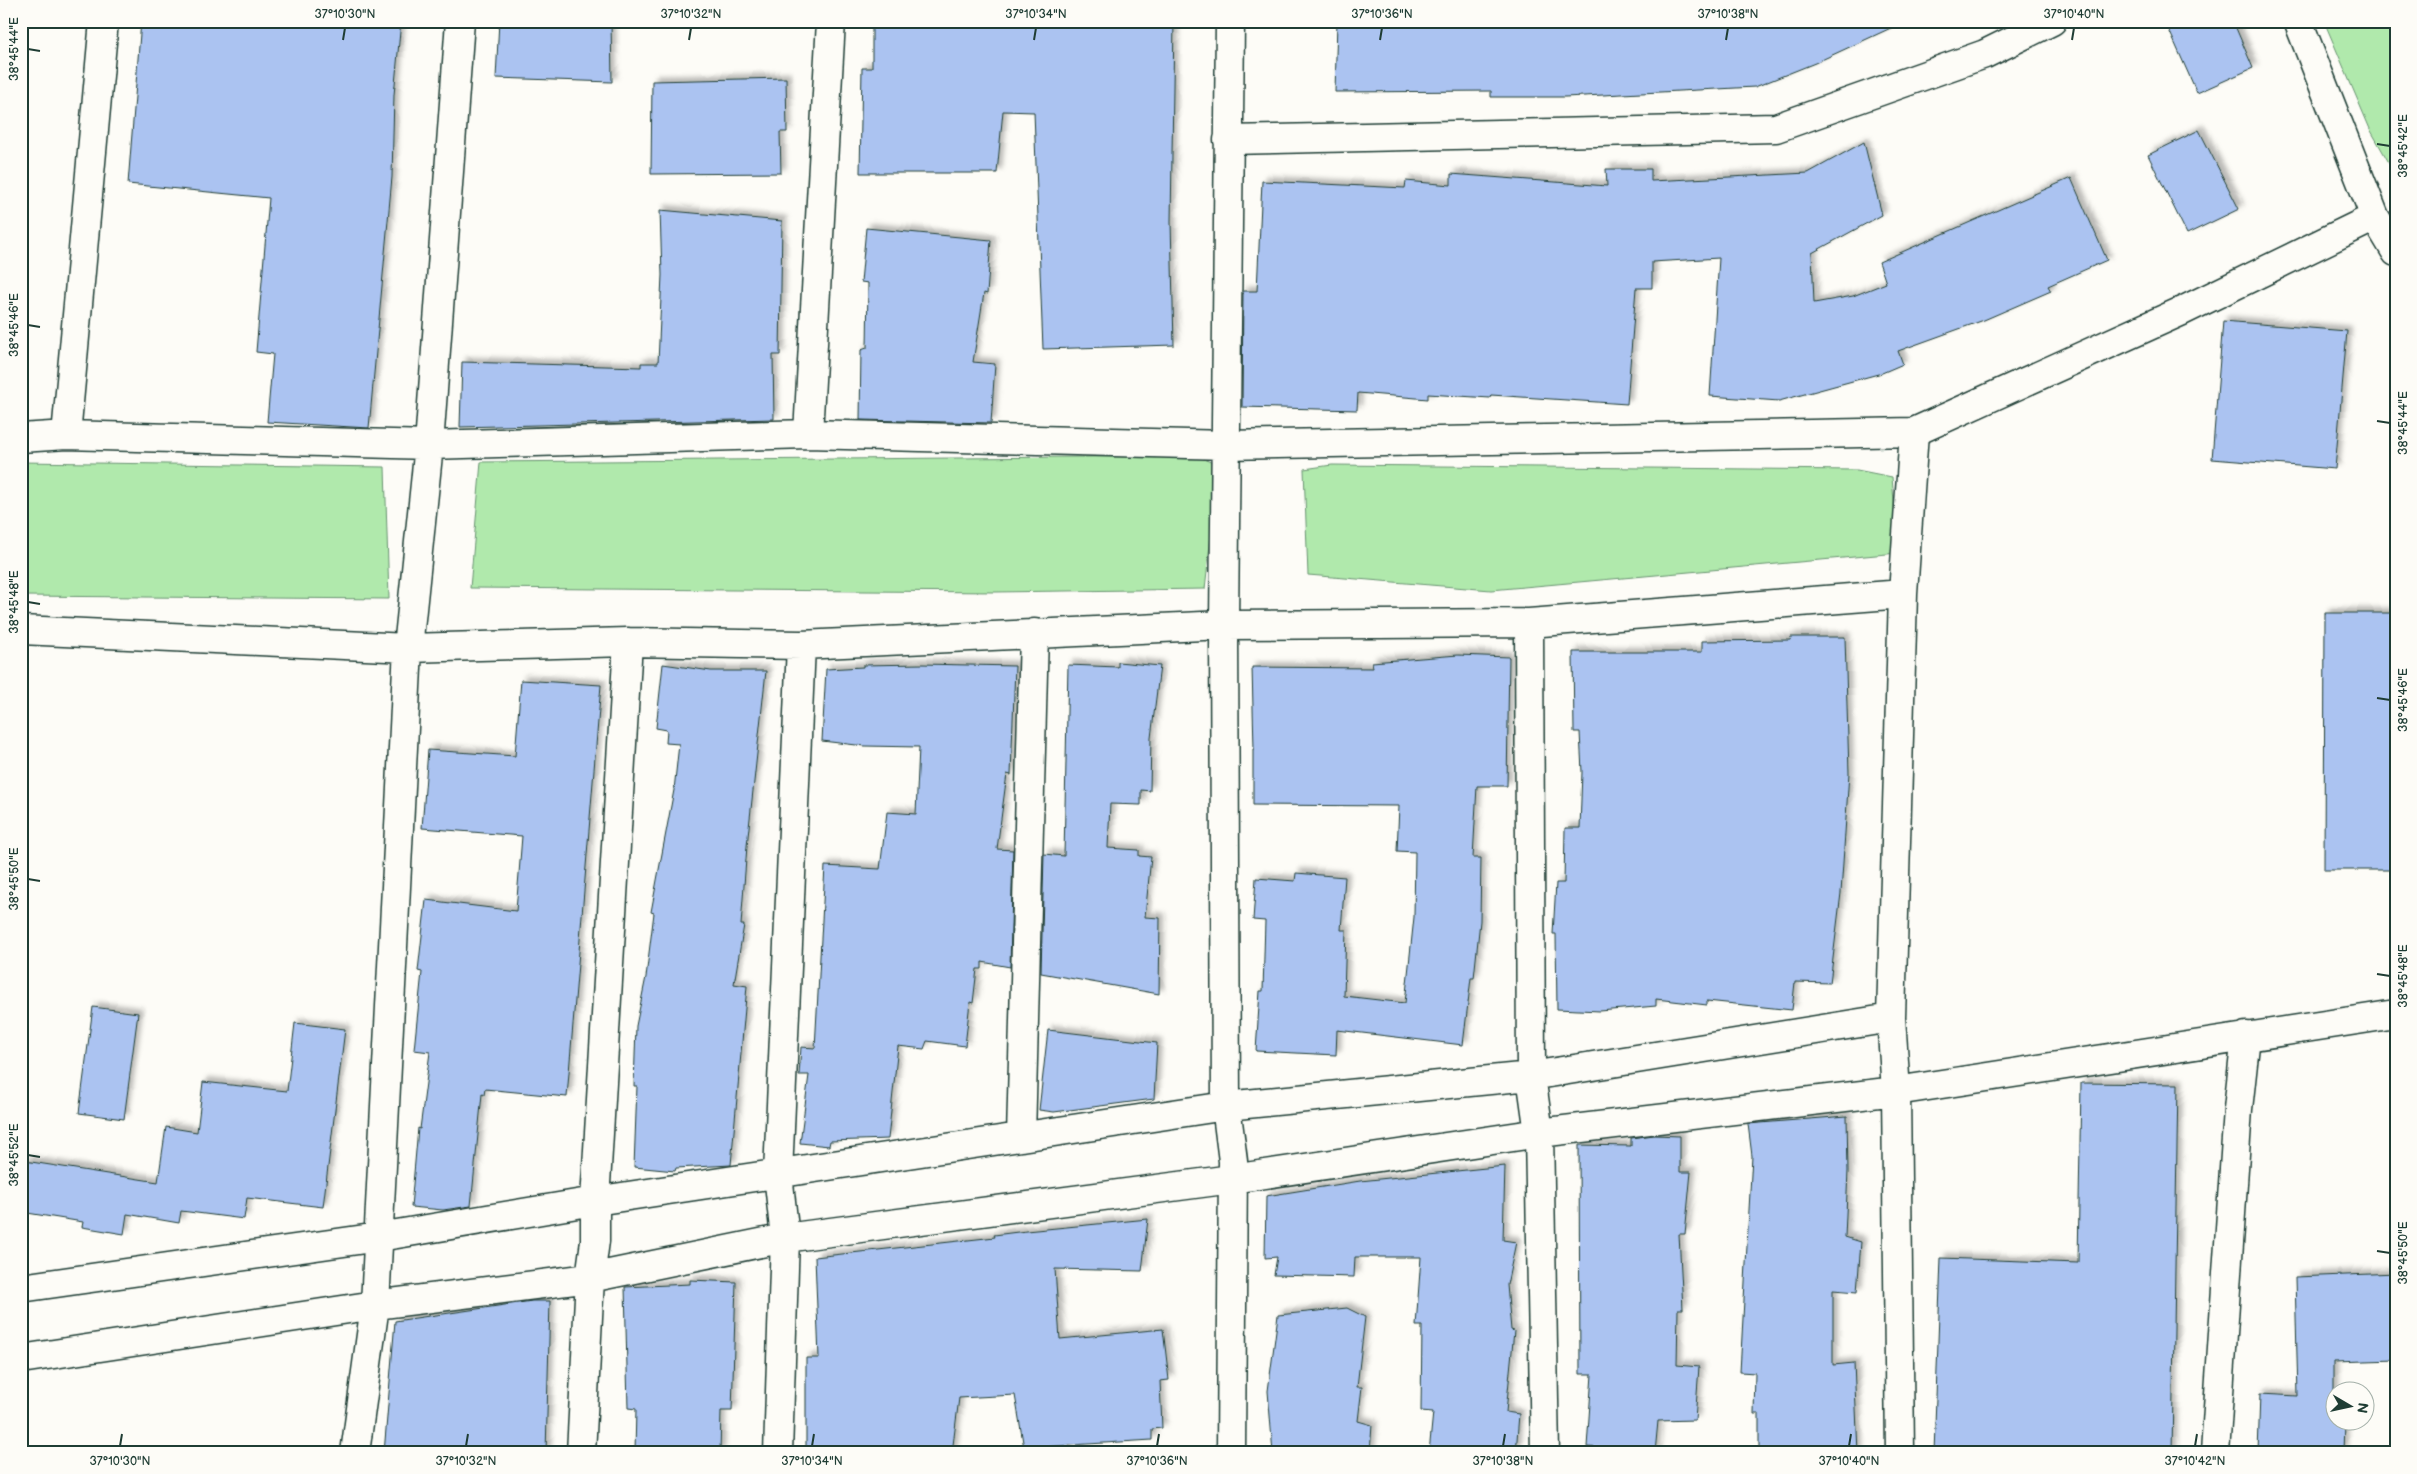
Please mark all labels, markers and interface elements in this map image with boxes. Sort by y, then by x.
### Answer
text: 37°10'30"N [314,7,376,22]
text: 37°10'32"N [660,7,722,22]
text: 37°10'34"N [1005,7,1067,22]
text: 37°10'36"N [1351,7,1413,22]
text: 37°10'38"N [1697,7,1759,22]
text: 37°10'40"N [2043,7,2105,22]
text: 38°45'44"E [7,17,22,81]
text: 38°45'42"E [2396,114,2411,178]
text: 38°45'46"E [7,293,22,357]
text: 38°45'44"E [2396,391,2411,455]
text: 38°45'48"E [7,570,22,634]
text: 38°45'46"E [2396,668,2411,732]
text: 38°45'50"E [7,847,22,911]
text: 38°45'48"E [2396,944,2411,1008]
text: 38°45'52"E [7,1123,22,1187]
text: 38°45'50"E [2396,1221,2411,1285]
north arrow [2324,1382,2374,1432]
text: N [2353,1401,2372,1414]
text: 37°10'30"N [89,1454,151,1469]
text: 37°10'32"N [435,1454,497,1469]
text: 37°10'34"N [781,1454,843,1469]
text: 37°10'36"N [1126,1454,1188,1469]
text: 37°10'38"N [1472,1454,1534,1469]
text: 37°10'40"N [1818,1454,1880,1469]
text: 37°10'42"N [2164,1454,2226,1469]

